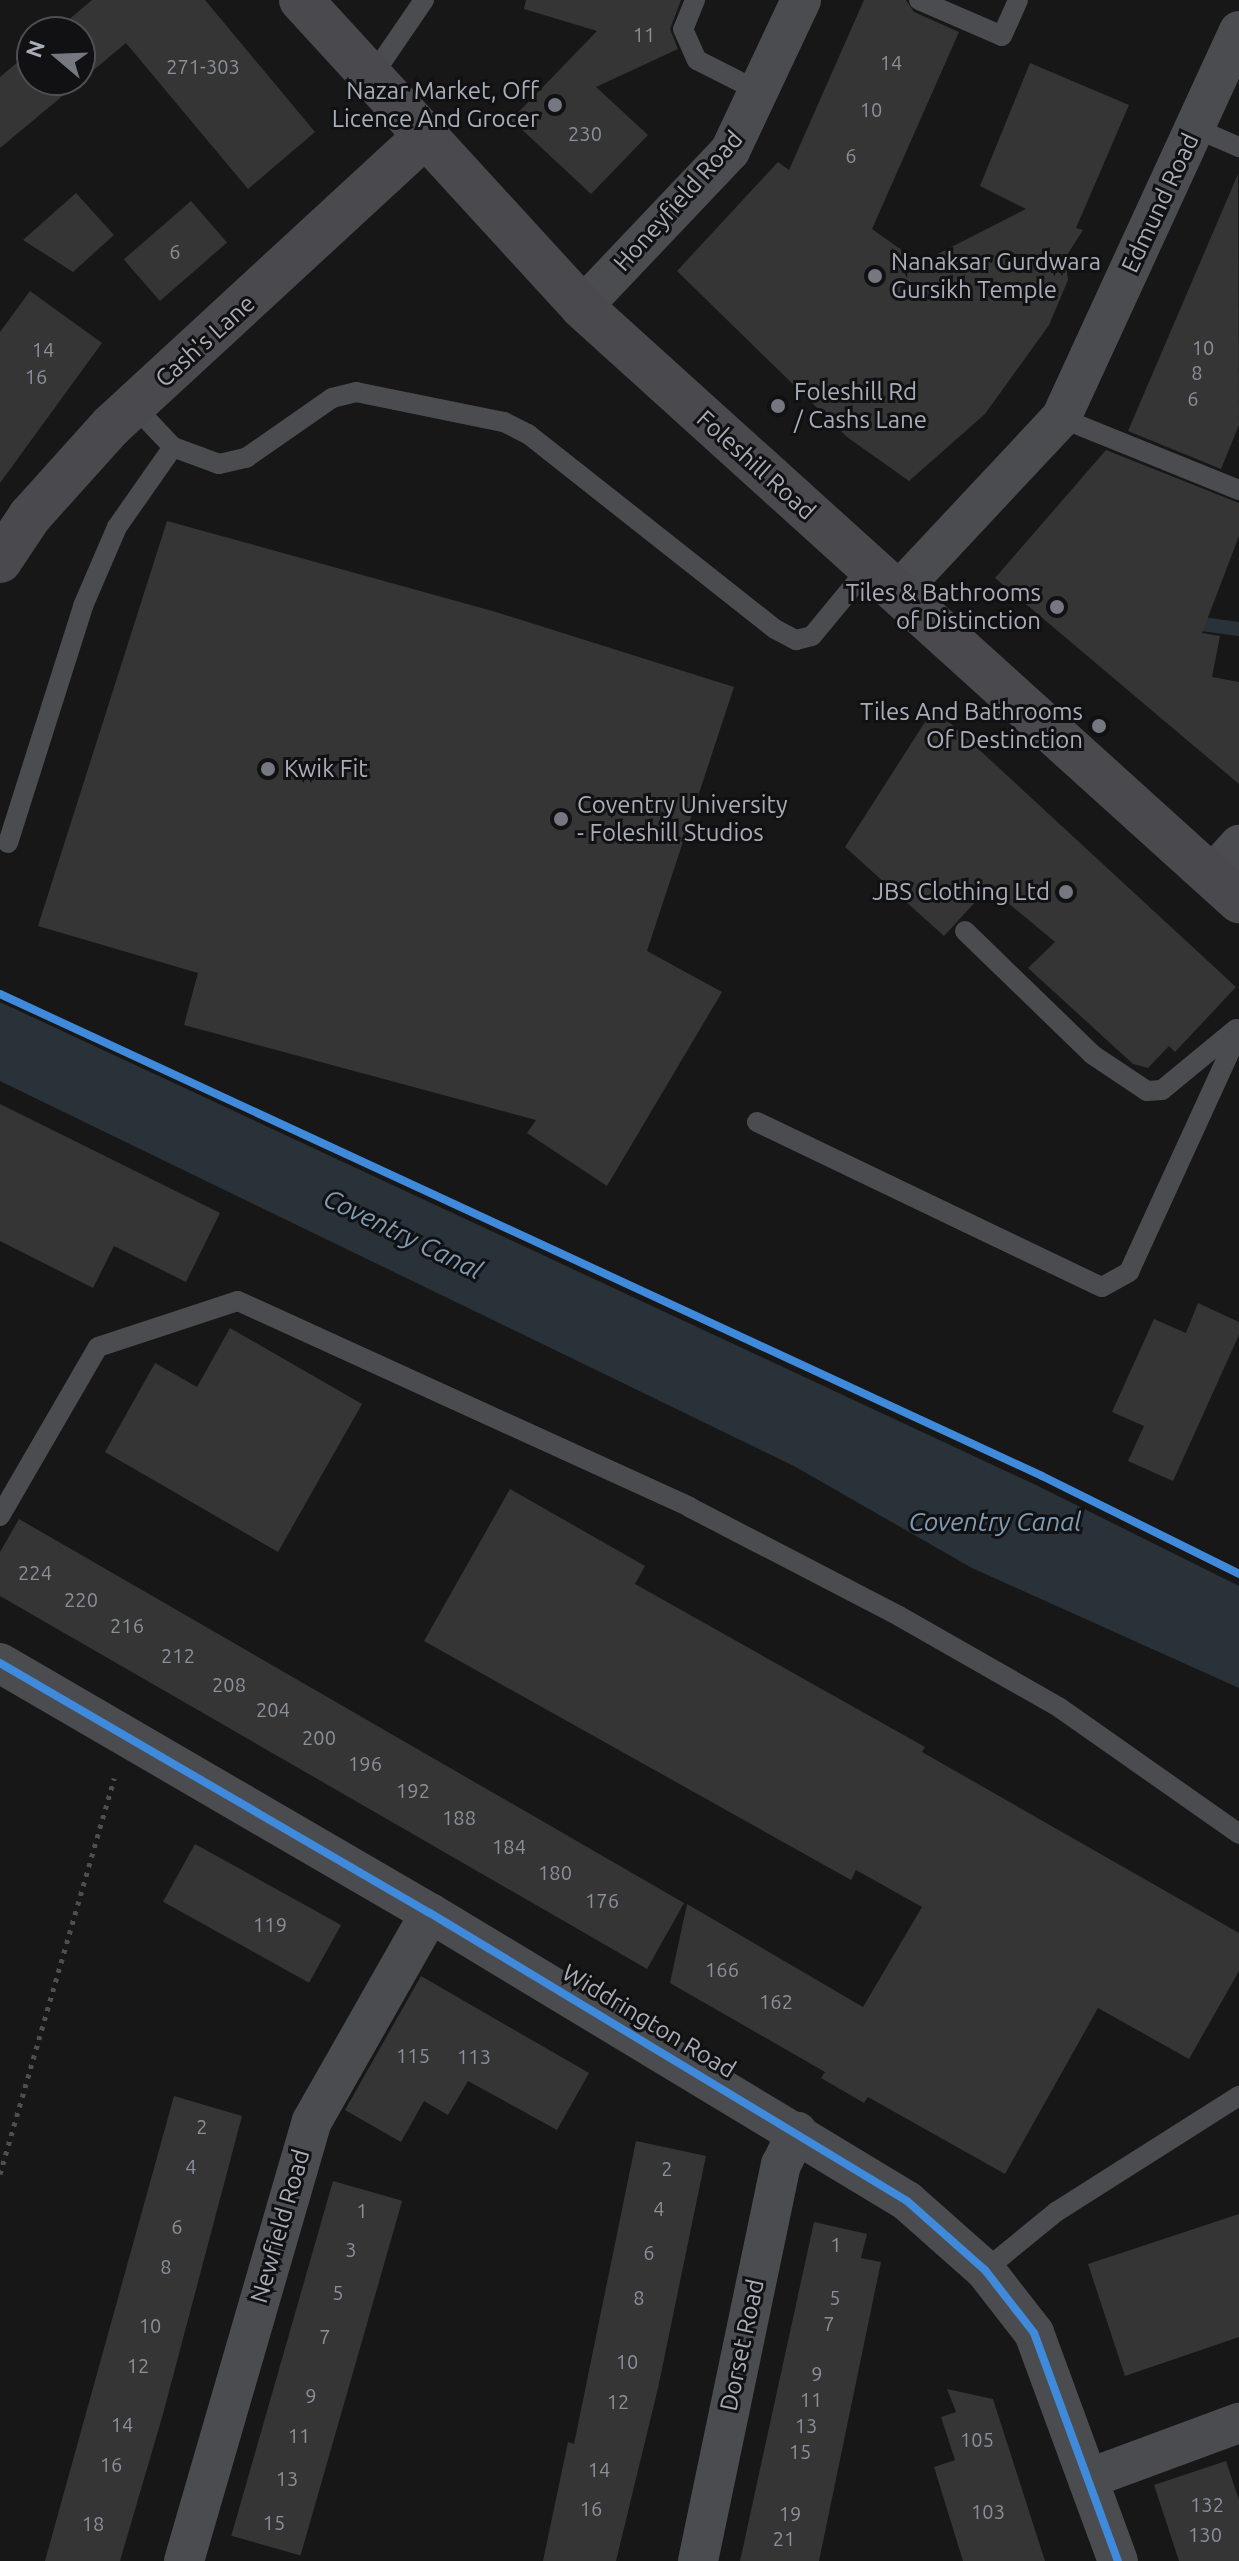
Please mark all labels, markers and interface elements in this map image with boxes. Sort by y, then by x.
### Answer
north arrow [16,16,96,96]
house number: 11 [633,22,655,46]
text: N [20,37,49,61]
house number: 14 [880,50,902,74]
house number: 271-303 [166,54,240,78]
place label: Nazar Market, Off Licence And Grocer [332,77,539,133]
marker: Nazar Market, Off Licence And Grocer [546,96,564,114]
house number: 10 [860,97,882,121]
house number: 230 [568,121,602,145]
street label: Honeyfield Road [608,125,748,277]
street label: Edmund Road [1115,129,1205,277]
house number: 6 [845,143,857,167]
house number: 6 [169,239,181,263]
place label: Nanaksar Gurdwara Gursikh Temple [891,248,1101,304]
marker: Nanaksar Gurdwara Gursikh Temple [866,267,884,285]
street label: Cash's Lane [149,289,261,393]
house number: 10 [1192,335,1214,359]
house number: 14 [32,337,54,361]
house number: 8 [1191,360,1203,384]
house number: 16 [25,364,47,388]
place label: Foleshill Rd / Cashs Lane [794,378,927,434]
house number: 6 [1187,386,1199,410]
marker: Foleshill Rd / Cashs Lane [769,397,787,415]
street label: Foleshill Road [691,404,821,526]
place label: Tiles & Bathrooms of Distinction [846,579,1041,635]
marker: Tiles & Bathrooms of Distinction [1048,598,1066,616]
place label: Tiles And Bathrooms Of Destinction [860,698,1083,754]
marker: Tiles And Bathrooms Of Destinction [1090,717,1108,735]
place label: Kwik Fit [284,755,368,783]
marker: Kwik Fit [259,760,277,778]
place label: Coventry University - Foleshill Studios [577,791,788,847]
marker: Coventry University - Foleshill Studios [552,810,570,828]
place label: JBS Clothing Ltd [872,878,1050,906]
marker: JBS Clothing Ltd [1057,883,1075,901]
water label: Coventry Canal [318,1182,488,1286]
water label: Coventry Canal [908,1506,1082,1538]
house number: 224 [18,1560,52,1584]
house number: 220 [64,1587,98,1611]
house number: 216 [110,1613,144,1637]
house number: 212 [161,1643,195,1667]
house number: 208 [212,1672,246,1696]
house number: 204 [256,1697,290,1721]
house number: 200 [302,1725,336,1749]
house number: 196 [348,1751,382,1775]
house number: 192 [396,1778,430,1802]
house number: 188 [442,1805,476,1829]
house number: 184 [492,1834,526,1858]
house number: 180 [538,1860,572,1884]
house number: 176 [585,1888,619,1912]
house number: 119 [253,1912,287,1936]
house number: 166 [705,1957,739,1981]
street label: Widdrington Road [557,1958,741,2084]
house number: 162 [759,1989,793,2013]
house number: 115 [396,2043,430,2067]
house number: 113 [457,2044,491,2068]
house number: 2 [196,2114,208,2138]
street label: Newfield Road [244,2146,316,2306]
house number: 4 [185,2154,197,2178]
house number: 2 [661,2156,673,2180]
house number: 4 [653,2196,665,2220]
house number: 1 [356,2198,368,2222]
house number: 6 [171,2214,183,2238]
house number: 1 [830,2232,842,2256]
house number: 3 [345,2237,357,2261]
house number: 6 [643,2240,655,2264]
house number: 8 [160,2254,172,2278]
street label: Dorset Road [714,2276,770,2414]
house number: 5 [332,2280,344,2304]
house number: 8 [633,2285,645,2309]
house number: 5 [829,2285,841,2309]
house number: 7 [823,2311,835,2335]
house number: 10 [139,2313,161,2337]
house number: 7 [319,2324,331,2348]
house number: 10 [616,2349,638,2373]
house number: 12 [127,2353,149,2377]
house number: 9 [811,2361,823,2385]
house number: 9 [305,2383,317,2407]
house number: 11 [800,2387,822,2411]
house number: 12 [607,2389,629,2413]
house number: 14 [111,2412,133,2436]
house number: 13 [795,2413,817,2437]
house number: 11 [288,2423,310,2447]
house number: 105 [960,2427,994,2451]
house number: 15 [789,2439,811,2463]
house number: 16 [100,2452,122,2476]
house number: 14 [588,2457,610,2481]
house number: 13 [276,2466,298,2490]
house number: 132 [1190,2492,1224,2516]
house number: 16 [580,2496,602,2520]
house number: 103 [971,2499,1005,2523]
house number: 19 [779,2501,801,2525]
house number: 15 [263,2510,285,2534]
house number: 18 [82,2511,104,2535]
house number: 130 [1188,2522,1222,2546]
house number: 21 [773,2526,795,2550]

